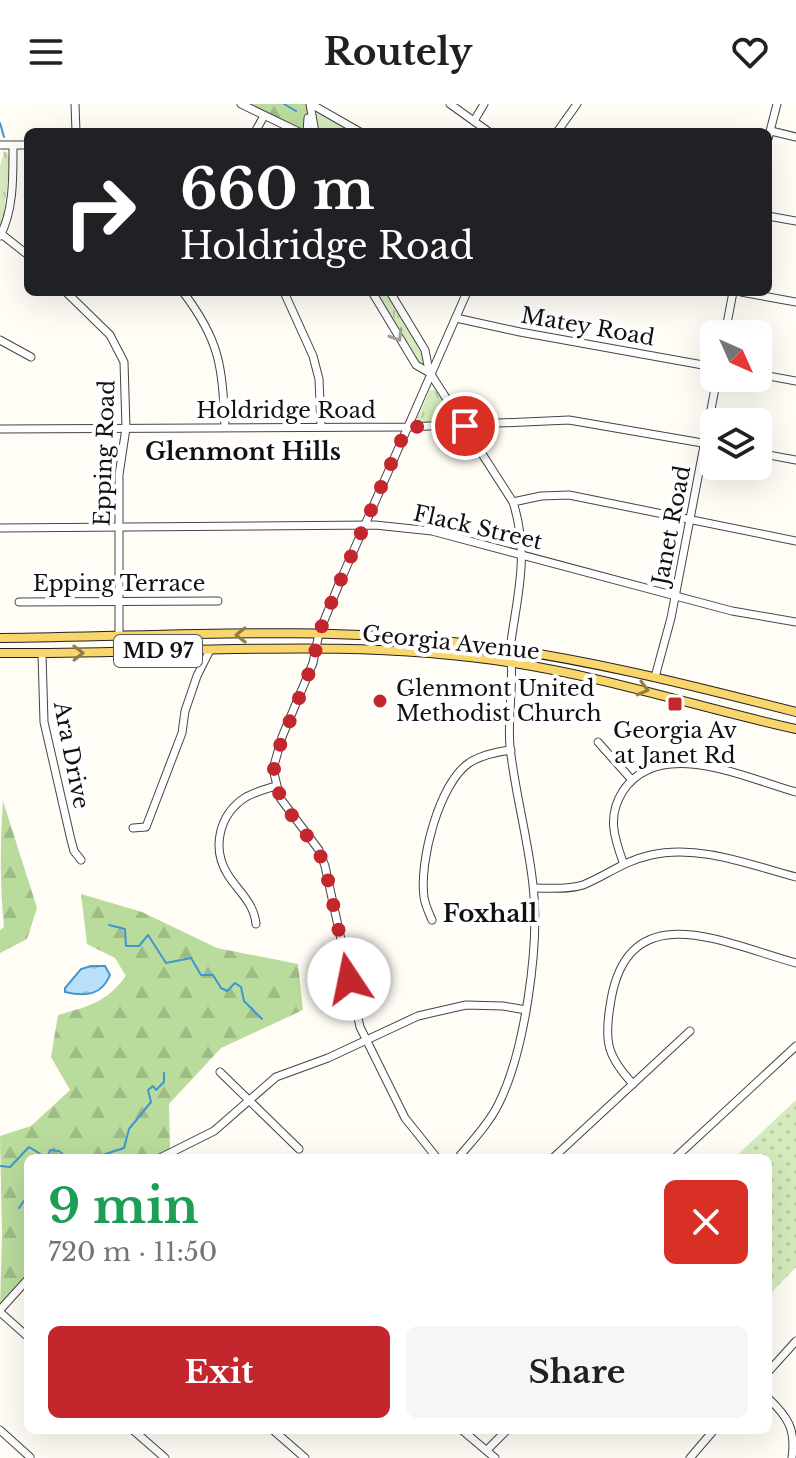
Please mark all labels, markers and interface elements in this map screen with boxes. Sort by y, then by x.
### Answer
icon: menu [24,30,68,74]
text: Routely [324,30,472,75]
icon: heart [728,30,772,74]
text: 660 m [180,155,375,224]
icon: right [48,160,152,264]
text: Holdridge Road [180,224,474,269]
street label: Matey Road [519,301,657,352]
north arrow [700,320,772,392]
map controls [700,320,772,480]
one-way arrow [387,327,403,342]
street label: Epping Road [88,379,121,527]
pin [431,392,499,460]
street label: Holdridge Road [196,397,376,424]
icon: arrive [443,404,487,448]
button: layers [700,408,772,480]
district label: Glenmont Hills [145,437,341,466]
street label: Janet Road [646,463,696,590]
street label: Flack Street [411,500,546,556]
street label: Epping Terrace [33,570,205,597]
street label: Georgia Avenue [361,620,541,665]
one-way arrow [234,626,247,643]
road number: MD 97 [114,635,202,667]
one-way arrow [72,644,85,662]
place label: Glenmont United Methodist Church [396,675,602,727]
one-way arrow [636,680,650,696]
marker: Glenmont United Methodist Church [371,692,389,710]
marker: Georgia Av at Janet Rd [666,695,684,713]
street label: Ara Drive [48,698,95,811]
place label: Georgia Av at Janet Rd [613,717,737,769]
district label: Foxhall [443,899,538,928]
position arrow [307,937,391,1021]
text: 9 min [48,1176,198,1236]
button: close [664,1180,748,1264]
text: 720 m · 11:50 [48,1236,217,1268]
button: Exit [48,1326,390,1418]
button: Share [406,1326,748,1418]

